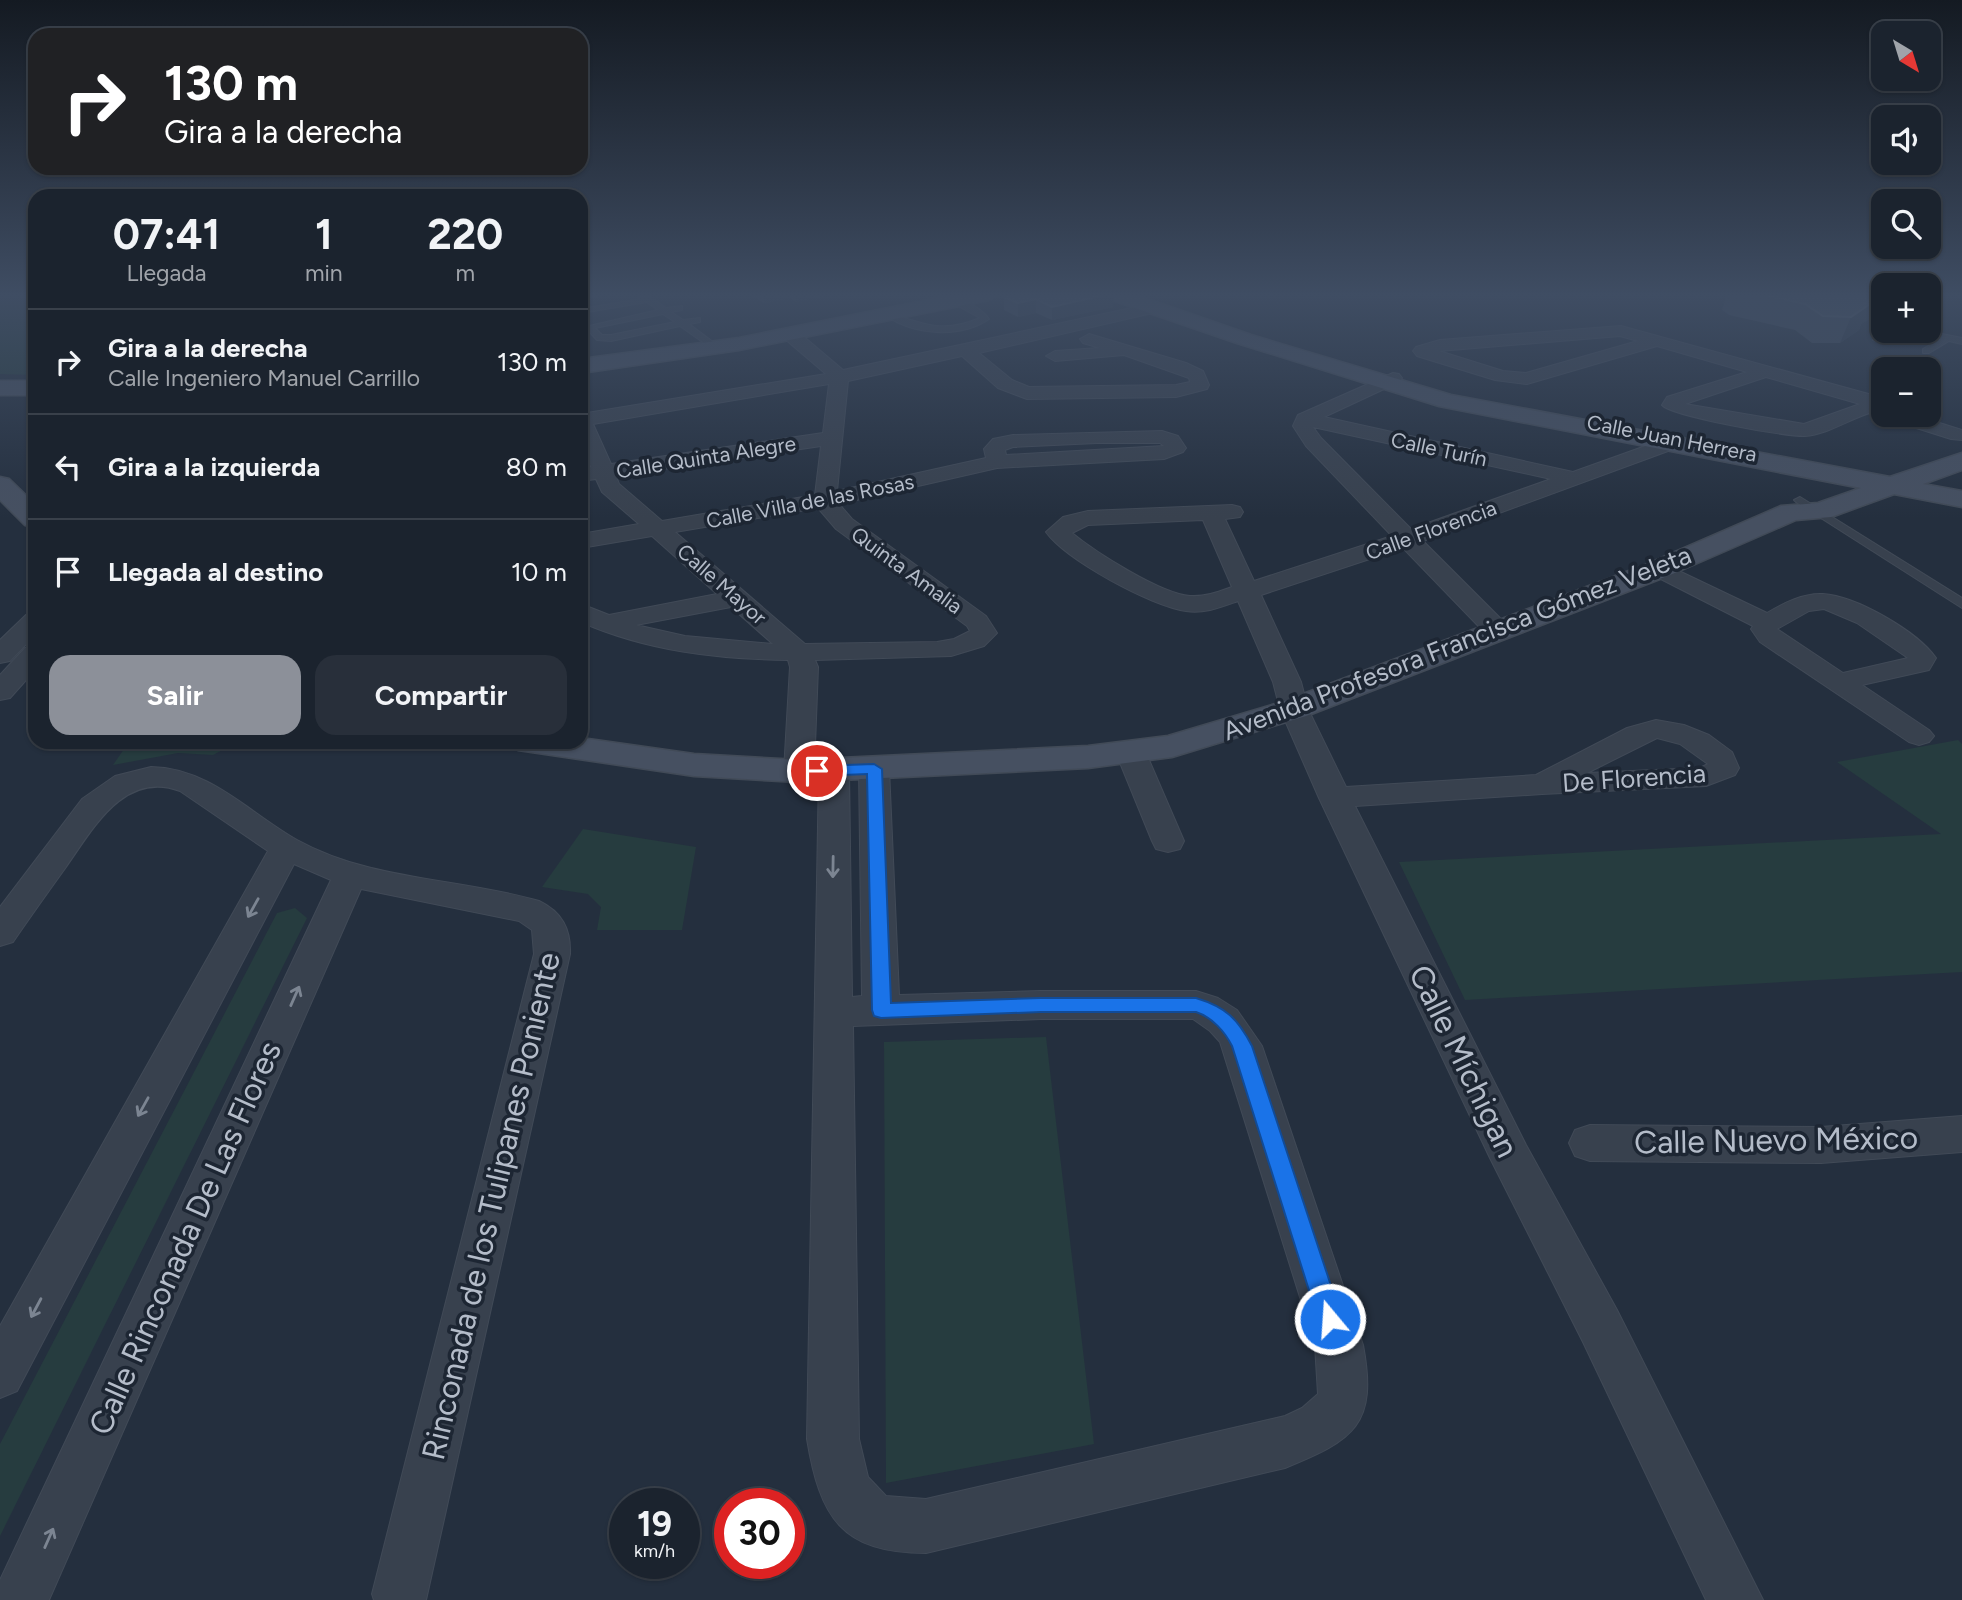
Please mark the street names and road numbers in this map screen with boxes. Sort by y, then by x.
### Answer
street label: Calle Juan Herrera [1585,409,1759,467]
street label: Calle Turín [1389,427,1489,471]
street label: Calle Quinta Alegre [614,430,798,484]
street label: Calle Villa de las Rosas [704,469,916,533]
street label: Calle Florencia [1362,495,1500,565]
street label: Quinta Amalia [846,521,968,619]
street label: Calle Mayor [672,538,772,630]
street label: Avenida Profesora Francisca Gómez Veleta [1218,539,1696,747]
street label: De Florencia [1561,757,1707,799]
street label: Rinconada de los Tulipanes Poniente [414,949,568,1463]
street label: Calle Míchigan [1401,959,1527,1163]
street label: Calle Rinconada De Las Flores [81,1035,289,1441]
street label: Calle Nuevo México [1634,1119,1918,1161]

